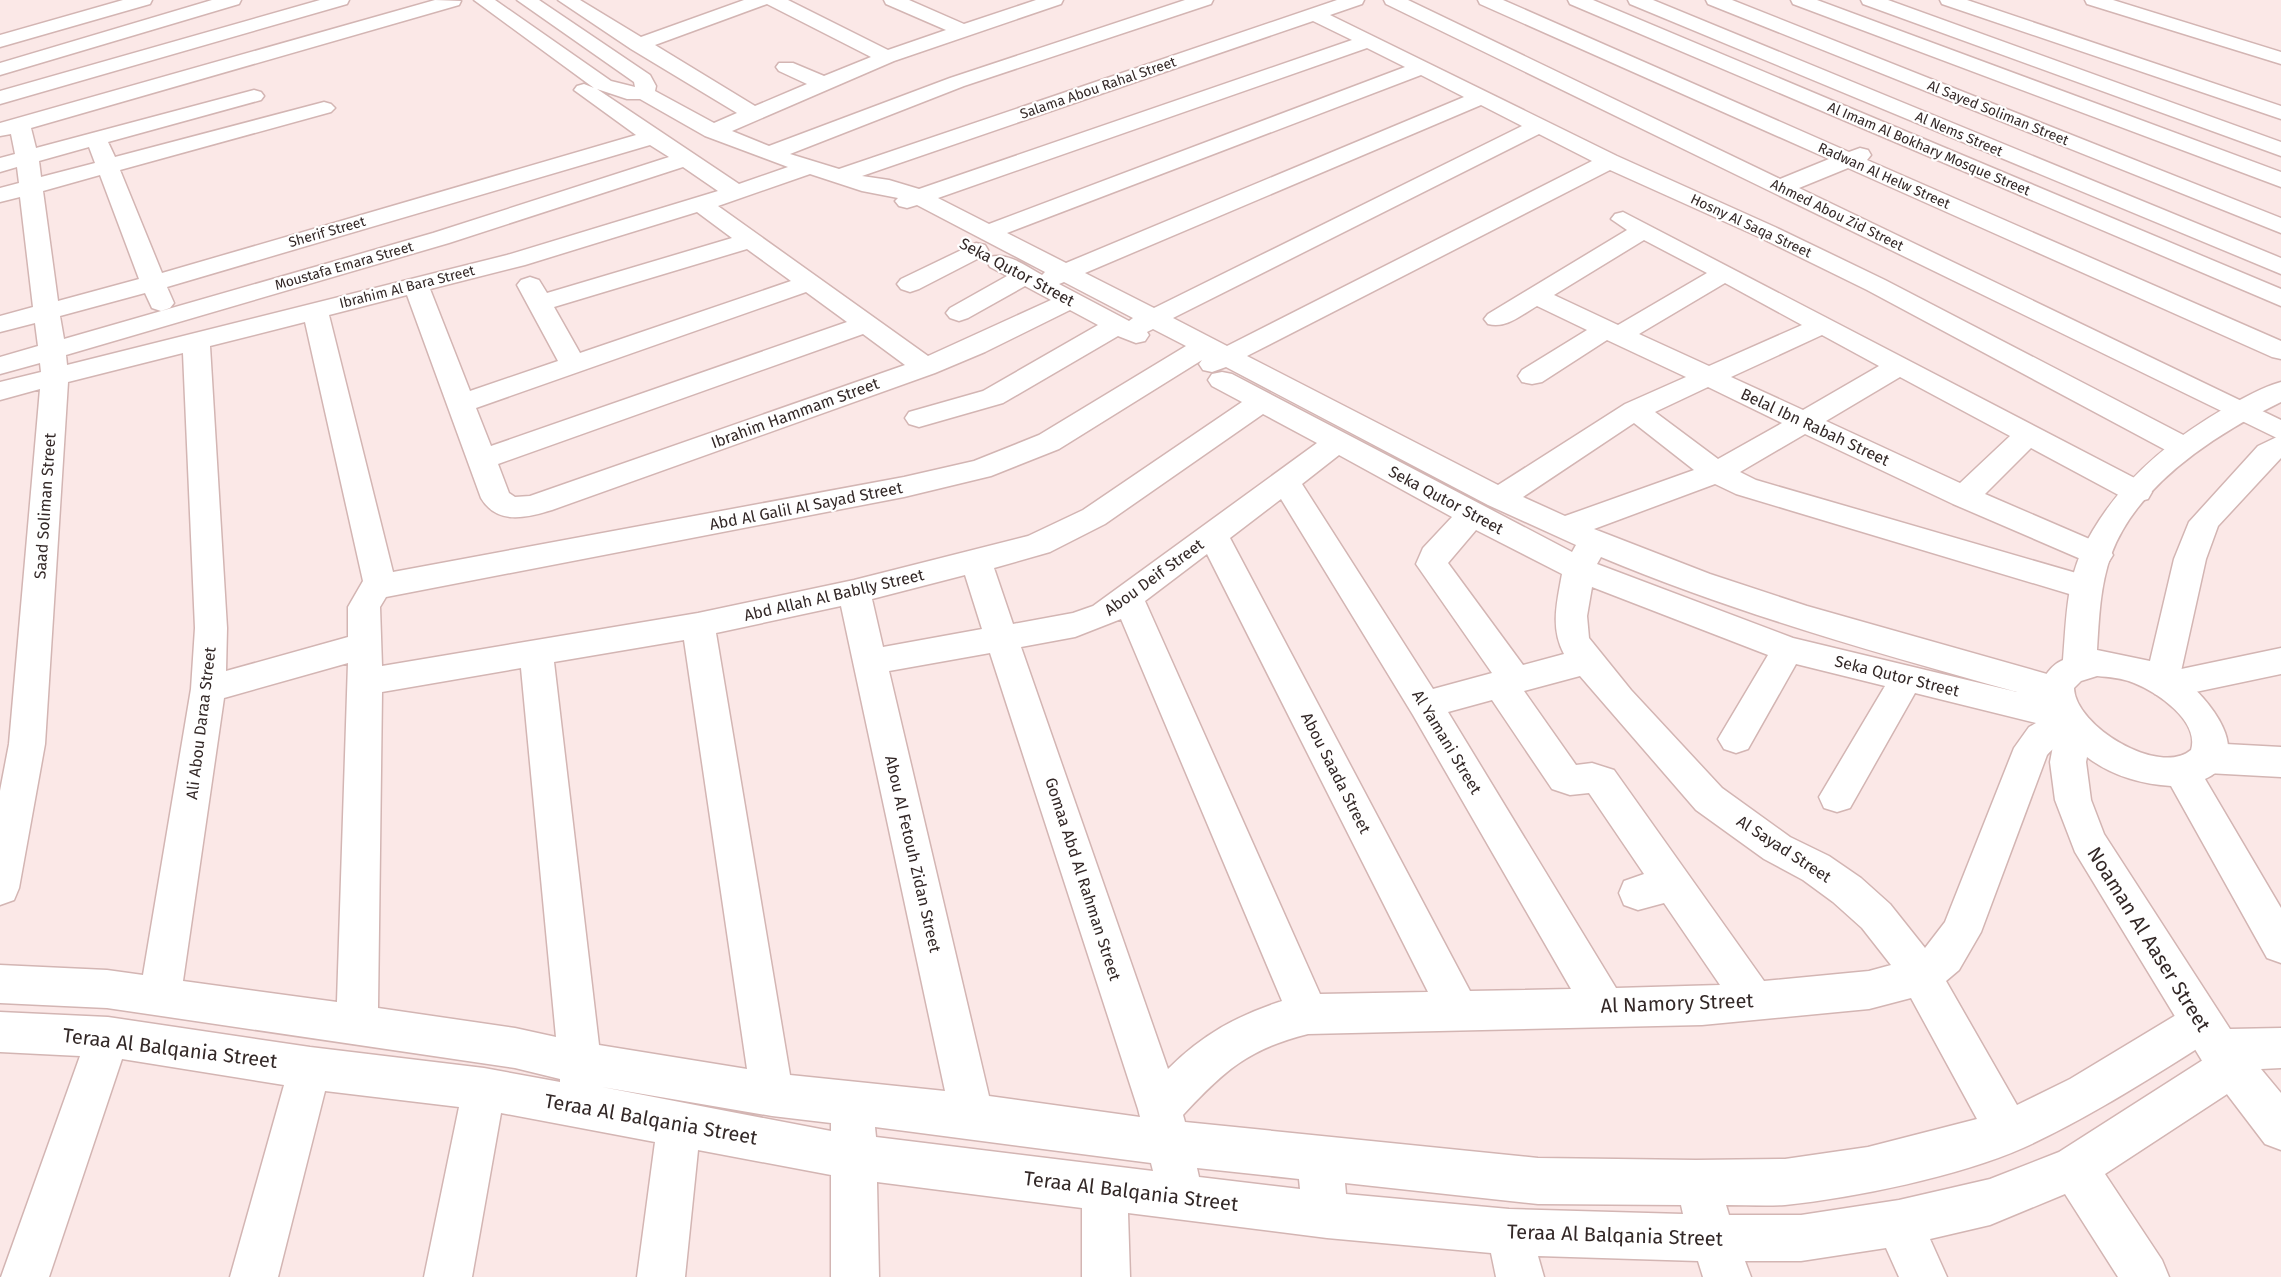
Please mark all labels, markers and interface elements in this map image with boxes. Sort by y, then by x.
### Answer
street label: Salama Abou Rahal Street [1018,53,1179,123]
street label: Al Sayed Soliman Street [1925,77,2072,149]
street label: Al Imam Al Bokhary Mosque Street [1825,99,2034,200]
street label: Al Nems Street [1913,108,2006,160]
street label: Radwan Al Helw Street [1815,139,1953,213]
street label: Ahmed Abou Zid Street [1768,175,1907,255]
street label: Hosny Al Saqa Street [1688,190,1815,262]
street label: Sherif Street [287,213,368,251]
street label: Seka Qutor Street [956,234,1078,310]
street label: Moustafa Emara Street [273,238,416,294]
street label: Ibrahim Al Bara Street [337,262,477,312]
street label: Ibrahim Hammam Street [708,374,882,452]
street label: Belal Ibn Rabah Street [1738,384,1892,470]
street label: Saad Soliman Street [30,432,60,580]
street label: Seka Qutor Street [1385,462,1507,538]
street label: Abd Al Galil Al Sayad Street [708,478,904,534]
street label: Abou Deif Street [1101,534,1208,619]
street label: Abd Allah Al Bablly Street [742,565,926,625]
street label: Ali Abou Daraa Street [182,645,220,800]
street label: Seka Qutor Street [1833,651,1961,701]
street label: Al Yamani Street [1408,686,1486,798]
street label: Abou Saada Street [1297,709,1375,837]
street label: Abou Al Fetouh Zidan Street [881,754,945,955]
street label: Gomaa Abd Al Rahman Street [1041,775,1125,983]
street label: Al Sayad Street [1733,811,1835,887]
street label: Noaman Al Aaser Street [2082,842,2216,1036]
street label: Al Namory Street [1600,988,1755,1018]
street label: Teraa Al Balqania Street [61,1023,279,1073]
street label: Teraa Al Balqania Street [543,1088,760,1150]
street label: Teraa Al Balqania Street [1022,1166,1240,1216]
street label: Teraa Al Balqania Street [1507,1219,1724,1251]

